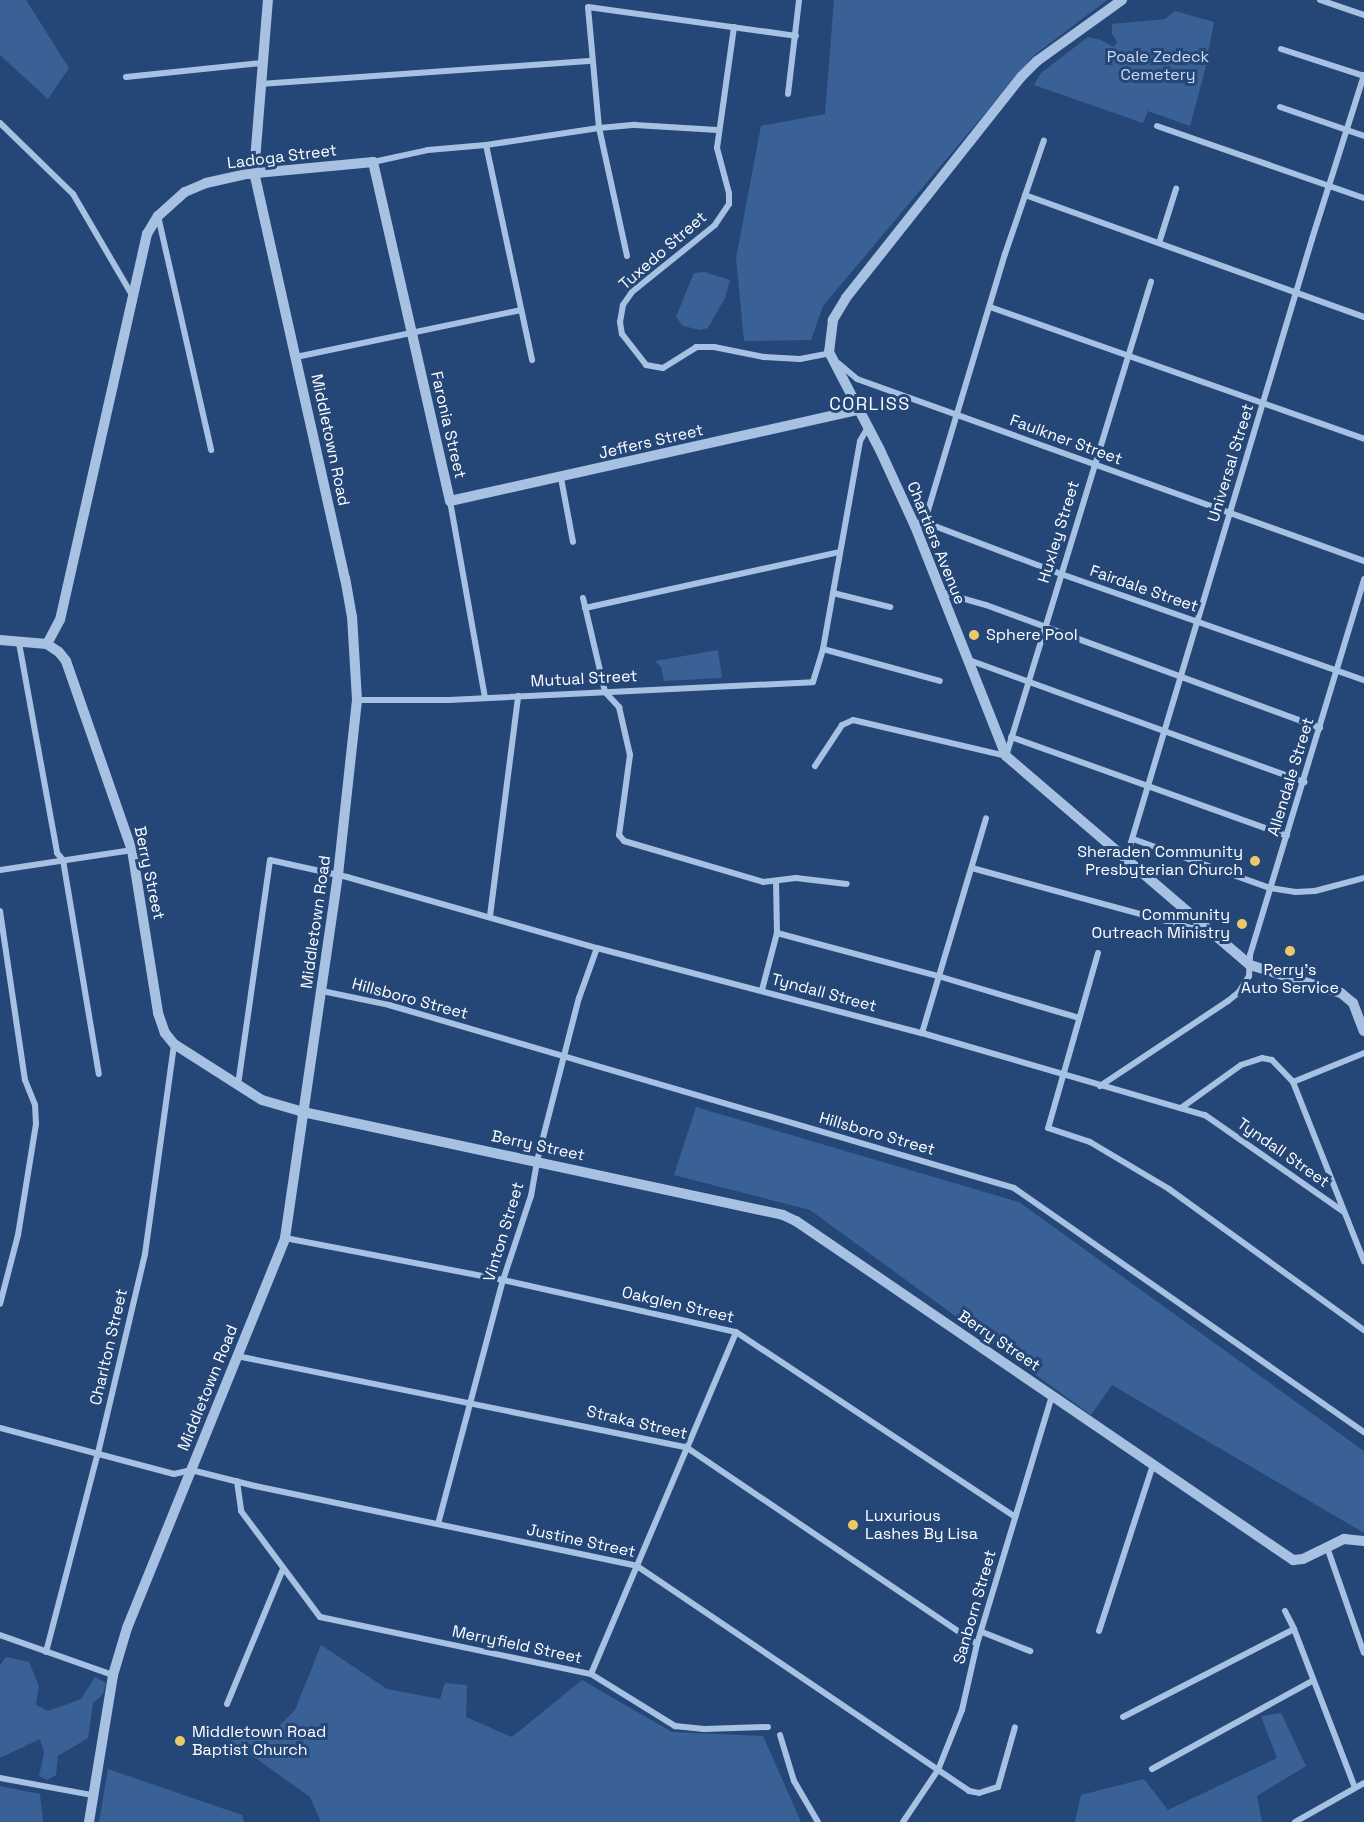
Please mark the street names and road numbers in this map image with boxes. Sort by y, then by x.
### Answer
street label: Ladoga Street [226,141,338,173]
street label: Tuxedo Street [615,208,711,294]
street label: Faronia Street [426,370,470,480]
street label: Middletown Road [307,372,353,508]
street label: Universal Street [1204,402,1258,524]
street label: Faulkner Street [1007,411,1125,469]
street label: Jeffers Street [597,421,705,463]
street label: Chartiers Avenue [903,479,969,607]
street label: Huxley Street [1034,479,1084,585]
street label: Fairdale Street [1087,561,1201,617]
street label: Mutual Street [530,667,638,691]
street label: Allendale Street [1264,715,1318,839]
street label: Berry Street [130,825,168,921]
street label: Middletown Road [297,854,335,990]
street label: Tyndall Street [769,970,879,1016]
street label: Hillsboro Street [350,974,470,1024]
street label: Hillsboro Street [817,1108,937,1160]
street label: Tyndall Street [1233,1114,1333,1192]
street label: Berry Street [490,1127,586,1165]
street label: Vinton Street [480,1180,528,1284]
street label: Oakglen Street [620,1283,736,1327]
street label: Charlton Street [86,1287,132,1407]
street label: Berry Street [954,1307,1044,1375]
street label: Middletown Road [174,1322,242,1454]
street label: Straka Street [585,1402,689,1444]
street label: Justine Street [525,1520,637,1562]
street label: Sanborn Street [950,1548,1000,1666]
street label: Merryfield Street [450,1622,584,1668]

